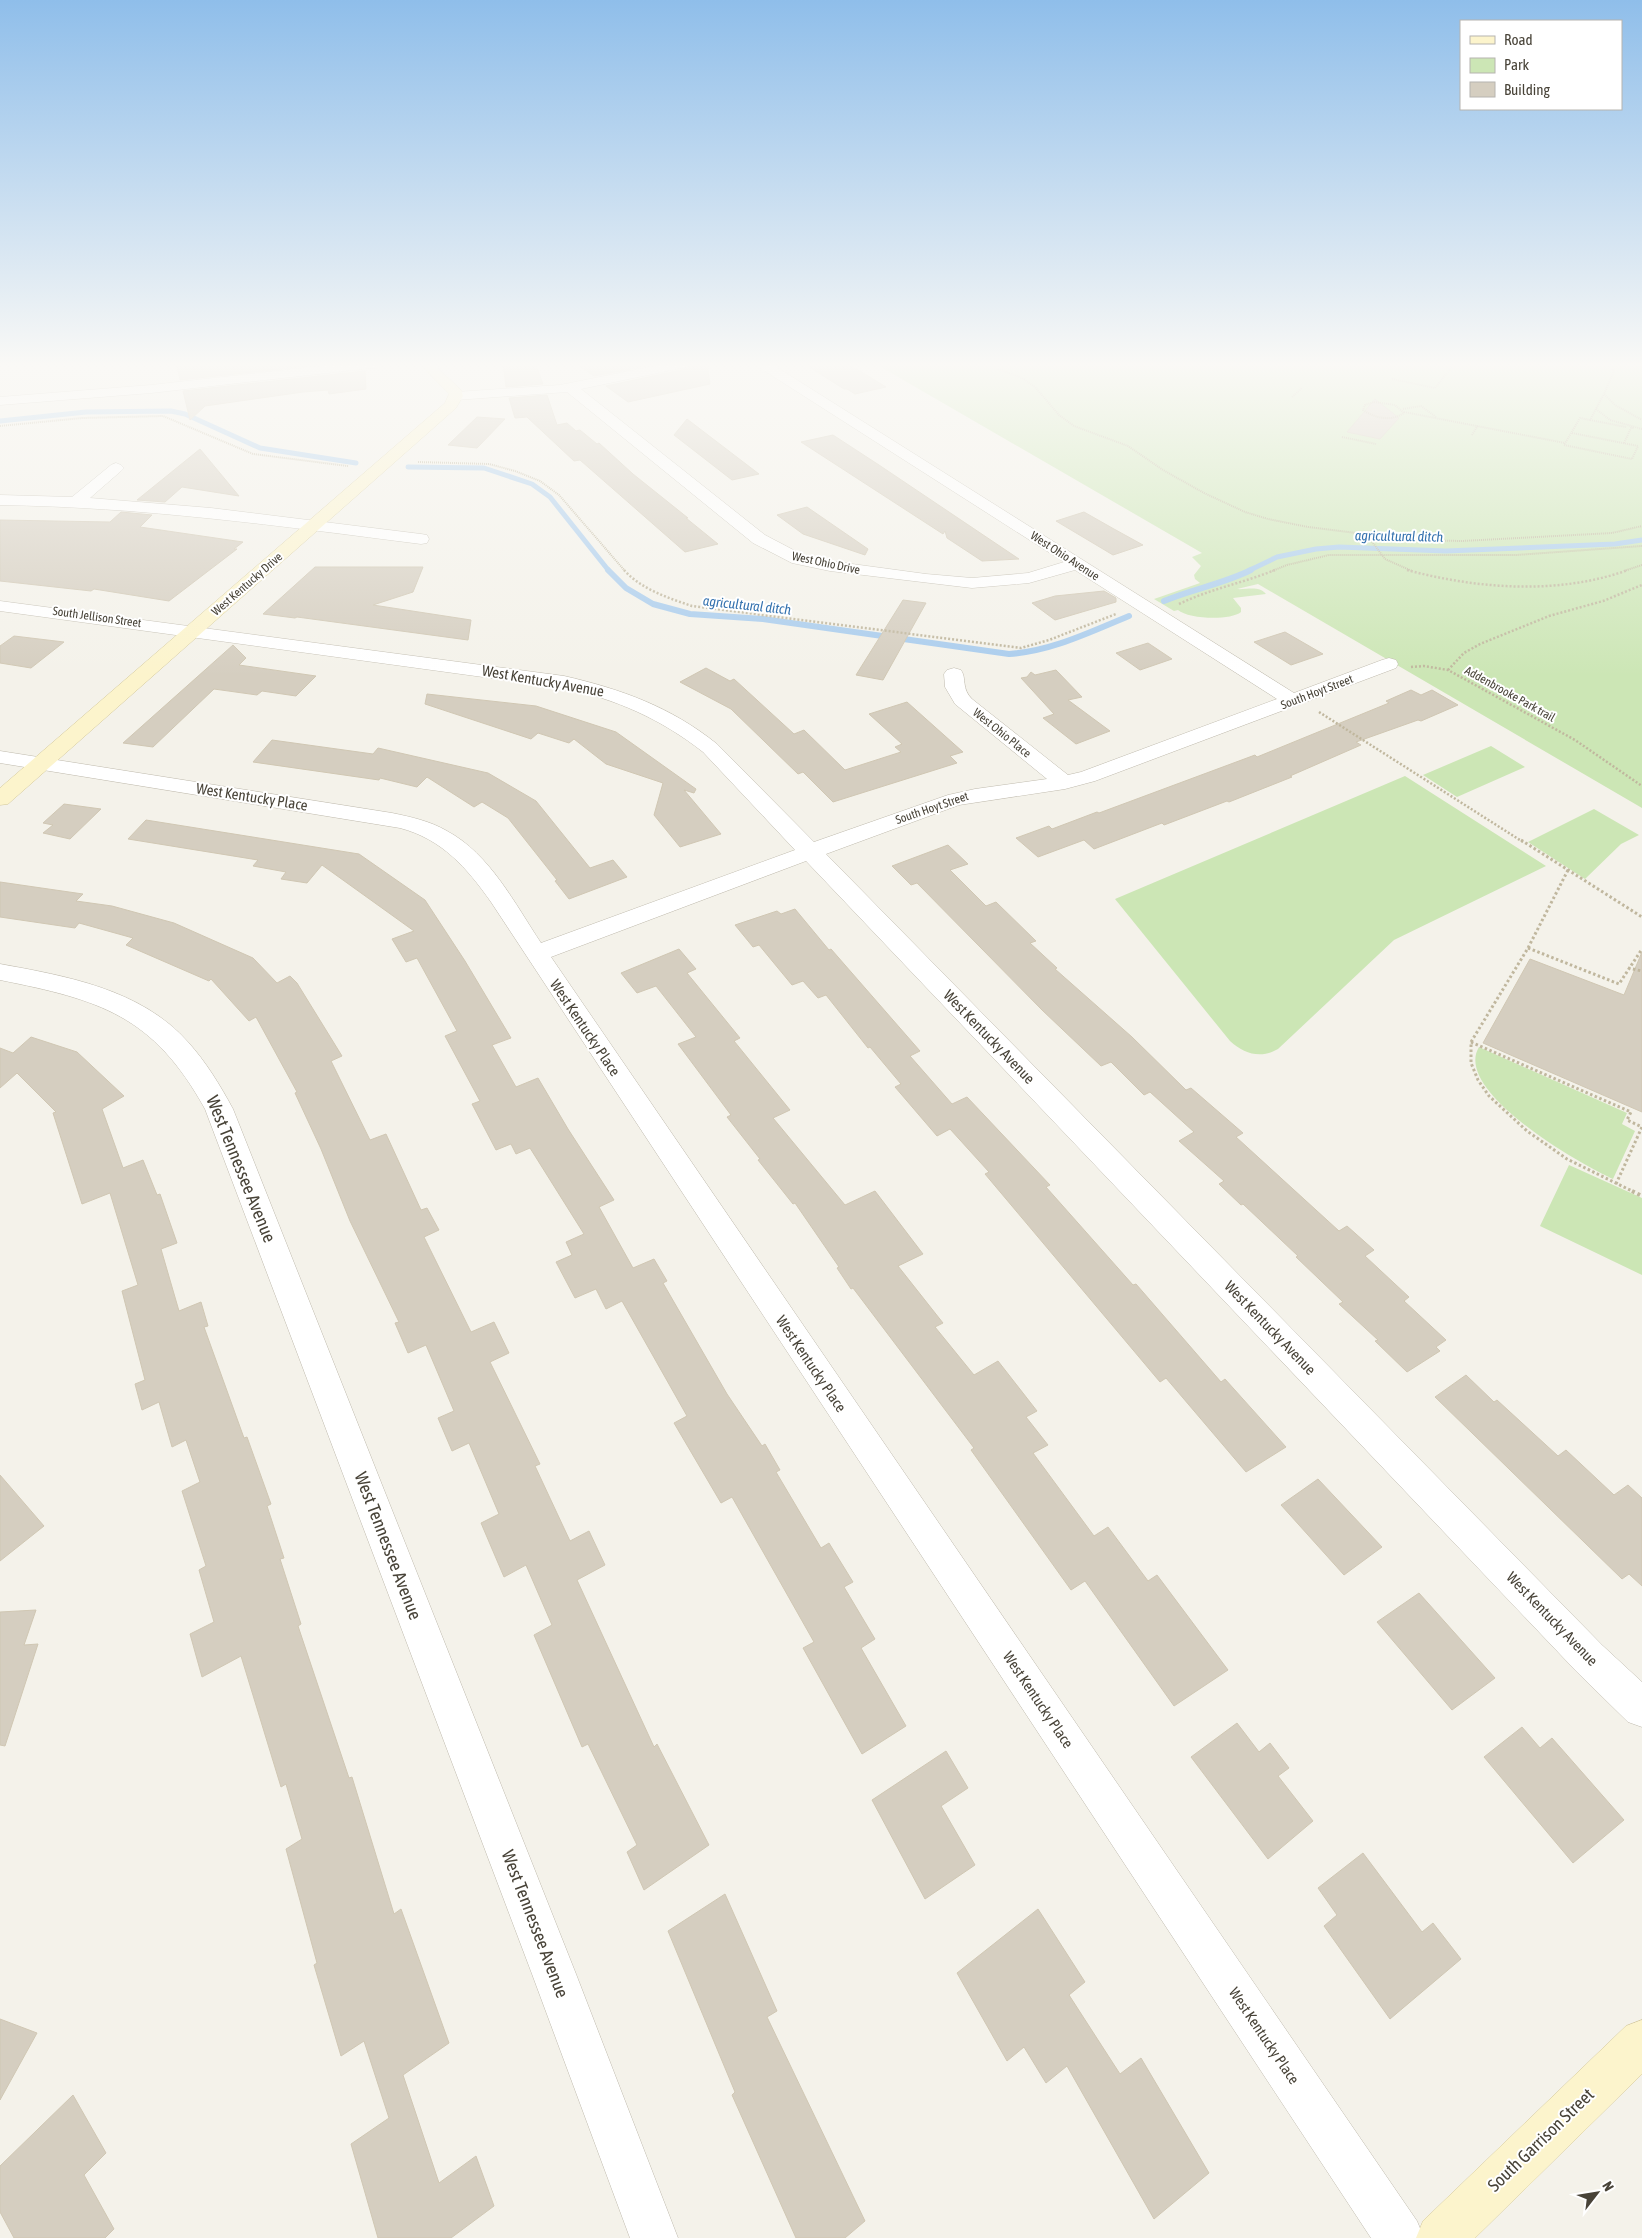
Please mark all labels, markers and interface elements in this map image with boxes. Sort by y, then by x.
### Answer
legend [1460,20,1622,110]
text: Road [1504,31,1533,48]
text: Park [1504,56,1529,73]
text: Building [1504,81,1550,98]
water label: agricultural ditch [1355,527,1444,545]
street label: West Ohio Avenue [1028,529,1102,583]
street label: West Ohio Drive [791,549,861,577]
street label: West Kentucky Drive [209,550,285,618]
water label: agricultural ditch [702,592,792,618]
street label: South Jellison Street [52,604,143,630]
street label: West Kentucky Avenue [481,661,606,700]
street label: Addenbrooke Park trail [1462,663,1558,725]
street label: South Hoyt Street [1279,672,1356,712]
street label: West Ohio Place [970,705,1034,761]
street label: West Kentucky Place [195,779,309,814]
street label: South Hoyt Street [894,789,971,827]
street label: West Kentucky Place [547,976,624,1079]
street label: West Kentucky Avenue [940,986,1039,1087]
street label: West Tennessee Avenue [202,1092,281,1245]
street label: West Kentucky Avenue [1221,1277,1320,1378]
street label: West Kentucky Place [773,1312,850,1415]
street label: West Tennessee Avenue [351,1469,426,1623]
street label: West Kentucky Avenue [1503,1568,1602,1669]
street label: West Kentucky Place [1000,1648,1077,1751]
street label: West Tennessee Avenue [498,1847,573,2001]
street label: West Kentucky Place [1226,1984,1303,2087]
street label: South Garrison Street [1483,2084,1598,2196]
north arrow [1572,2168,1622,2218]
text: N [1599,2179,1617,2194]

